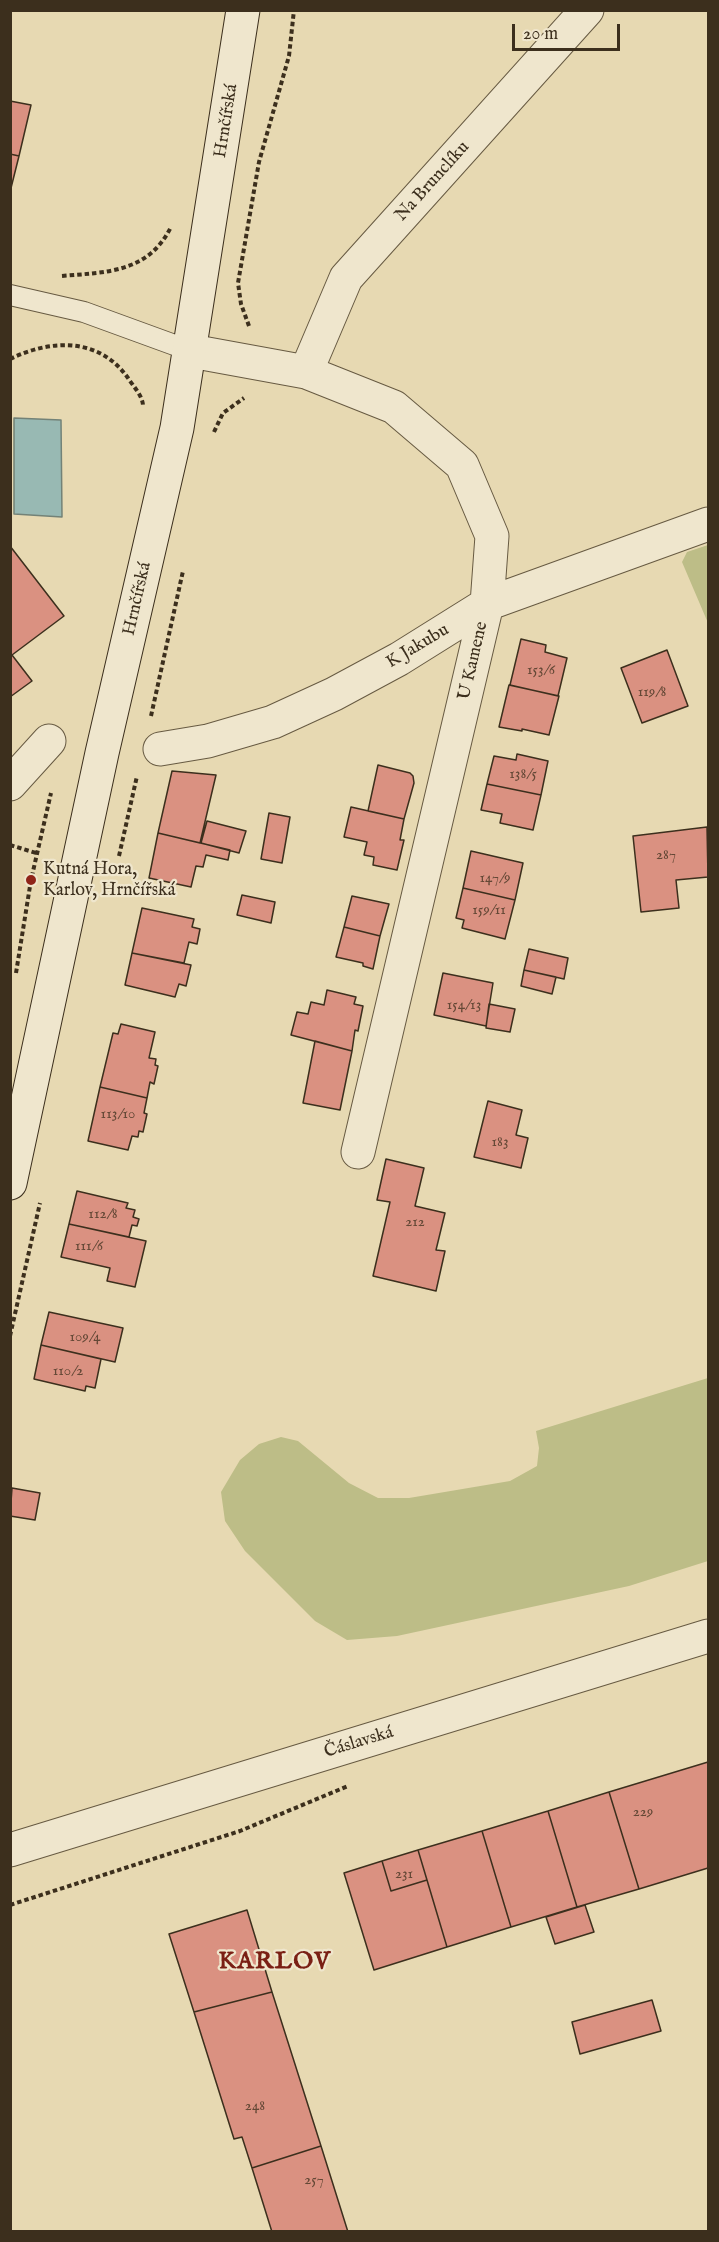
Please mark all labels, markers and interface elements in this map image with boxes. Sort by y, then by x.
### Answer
scale bar [515,12,623,50]
text: 20 m [523,23,558,46]
street label: Hrnčířská [211,82,243,160]
street label: Na Brunclíku [391,137,475,227]
street label: Hrnčířská [119,560,157,638]
street label: K Jakubu [383,620,453,674]
street label: U Kamene [454,620,494,702]
house number: 153/6 [527,662,555,680]
house number: 119/8 [638,684,666,702]
house number: 138/5 [509,766,537,784]
house number: 287 [656,847,676,865]
place label: Kutná Hora, Karlov, Hrnčířská [43,859,175,902]
house number: 147/9 [479,870,511,888]
marker: Kutná Hora, Karlov, Hrnčířská [24,873,38,887]
house number: 159/11 [472,902,506,920]
house number: 154/13 [447,997,481,1015]
house number: 113/10 [101,1106,135,1124]
house number: 183 [491,1134,509,1152]
house number: 112/8 [88,1206,118,1224]
house number: 212 [405,1214,425,1232]
house number: 111/6 [75,1238,103,1256]
house number: 109/4 [69,1329,101,1347]
house number: 110/2 [53,1363,83,1381]
street label: Čáslavská [322,1722,396,1764]
house number: 229 [633,1804,653,1822]
house number: 231 [395,1866,413,1884]
district label: KARLOV [218,1949,332,1977]
house number: 248 [245,2098,265,2116]
house number: 257 [304,2172,324,2190]

